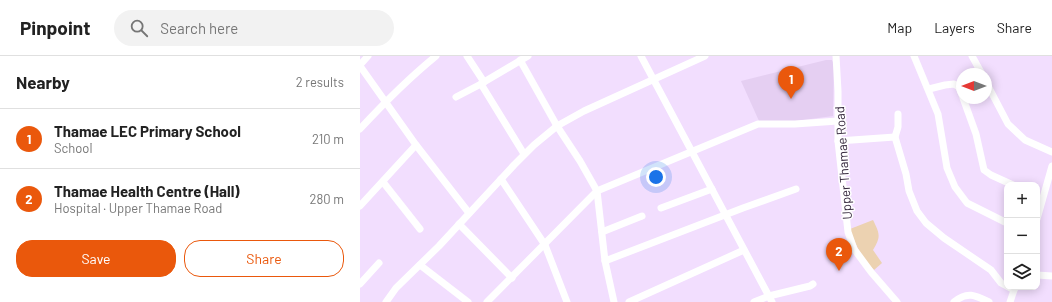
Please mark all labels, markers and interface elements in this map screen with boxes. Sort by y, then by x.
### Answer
search box [114,10,394,46]
text: Pinpoint [20,16,90,39]
icon: search [128,17,150,39]
text: Search here [160,19,238,37]
text: Map [887,19,912,36]
text: Layers [934,19,975,36]
text: Share [997,19,1032,36]
pin: 1 [778,66,804,99]
north arrow [956,68,992,104]
text: Nearby [16,72,70,92]
text: 2 results [296,74,344,90]
street label: Upper Thamae Road [831,106,855,220]
text: Thamae LEC Primary School [54,122,241,140]
text: 1 [27,131,31,147]
text: 210 m [312,131,344,147]
text: School [54,140,92,156]
your location [646,167,666,187]
text: Thamae Health Centre (Hall) [54,182,240,200]
map controls [1004,182,1040,290]
button: + [1004,182,1040,218]
text: 2 [25,191,33,207]
text: 280 m [310,191,344,207]
text: Hospital · Upper Thamae Road [54,200,222,216]
button: − [1004,218,1040,254]
pin: 2 [826,238,852,271]
button: Save [16,240,176,277]
button: Share [184,240,344,277]
button: layers [1004,254,1040,290]

